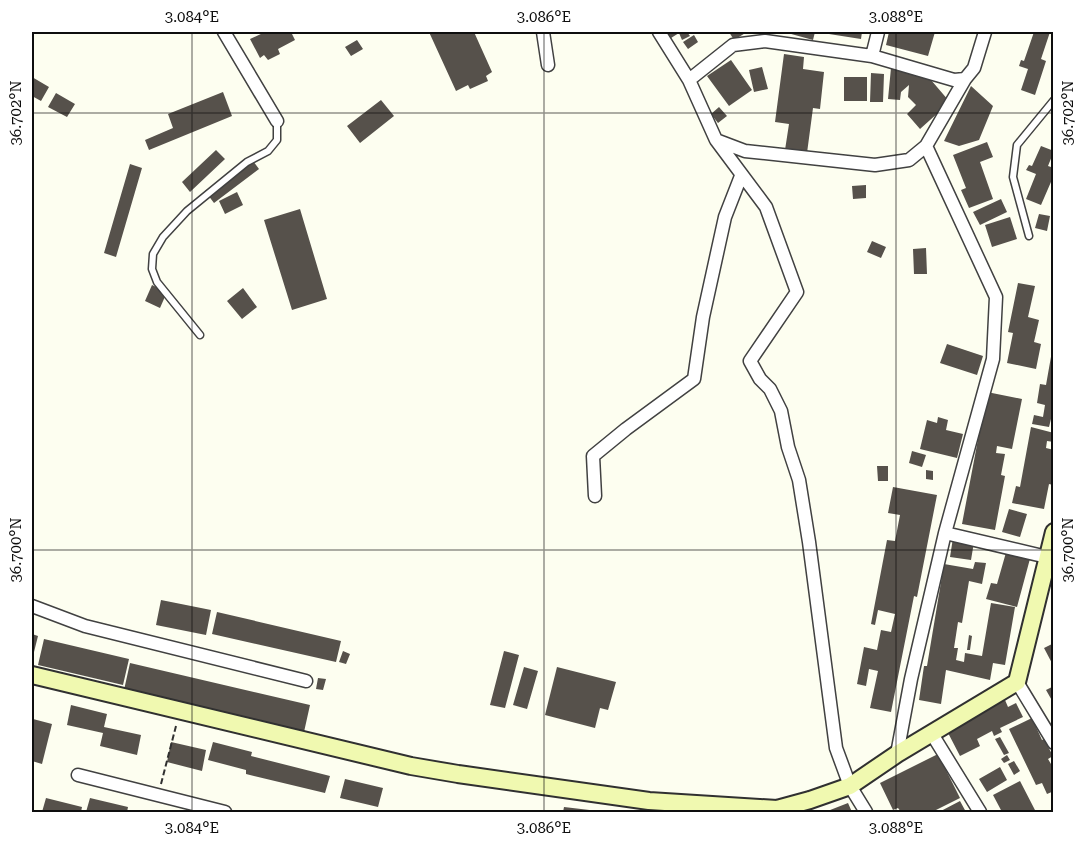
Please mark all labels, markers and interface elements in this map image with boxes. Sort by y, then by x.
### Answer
text: 3.084°E [165,8,219,26]
text: 3.086°E [517,8,571,26]
text: 3.088°E [869,8,923,26]
text: 36.702°N [7,80,25,146]
text: 36.702°N [1059,80,1077,146]
text: 36.700°N [7,517,25,583]
text: 36.700°N [1059,517,1077,583]
text: 3.084°E [165,819,219,837]
text: 3.086°E [517,819,571,837]
text: 3.088°E [869,819,923,837]

